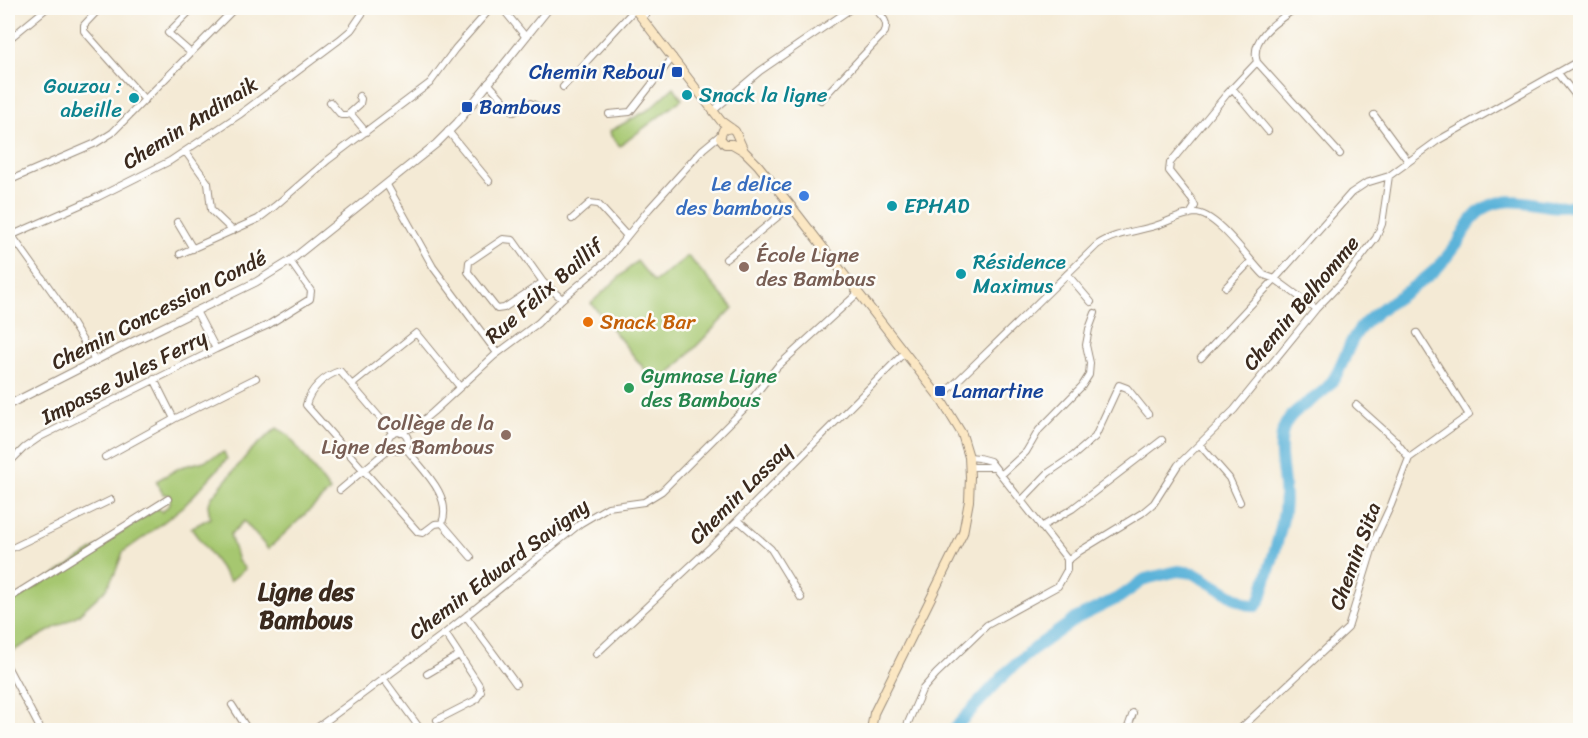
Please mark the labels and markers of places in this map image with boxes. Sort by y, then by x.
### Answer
place label: Chemin Reboul [529,53,666,91]
marker: Chemin Reboul [670,65,684,79]
place label: Gouzou : abeille [44,67,122,129]
place label: Snack la ligne [699,76,828,114]
place label: Bambous [479,88,561,126]
marker: Snack la ligne [680,88,694,102]
marker: Gouzou : abeille [127,91,141,105]
marker: Bambous [460,100,474,114]
place label: Le delice des bambous [676,165,792,227]
place label: EPHAD [904,187,970,225]
marker: Le delice des bambous [797,189,811,203]
marker: EPHAD [885,199,899,213]
place label: École Ligne des Bambous [756,236,876,298]
place label: Résidence Maximus [973,243,1066,305]
marker: École Ligne des Bambous [737,260,751,274]
marker: Résidence Maximus [954,267,968,281]
place label: Snack Bar [600,303,696,341]
marker: Snack Bar [581,315,595,329]
place label: Gymnase Ligne des Bambous [641,357,777,419]
place label: Lamartine [952,372,1044,410]
marker: Gymnase Ligne des Bambous [622,381,636,395]
marker: Lamartine [933,384,947,398]
place label: Collège de la Ligne des Bambous [321,404,494,466]
marker: Collège de la Ligne des Bambous [499,428,513,442]

